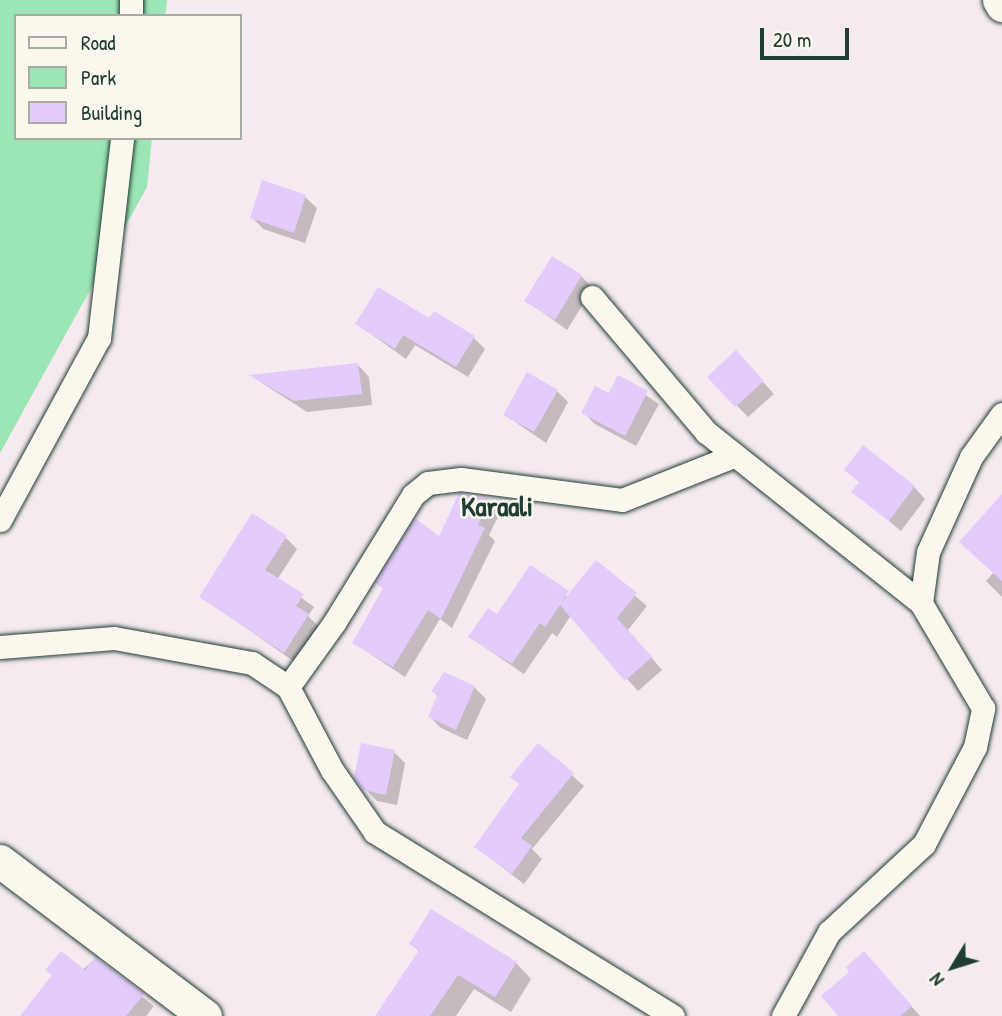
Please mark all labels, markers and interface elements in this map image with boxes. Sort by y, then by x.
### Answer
legend [14,14,242,140]
scale bar [764,14,853,58]
text: 20 m [773,25,811,54]
text: Road [81,28,115,57]
text: Park [81,63,116,92]
text: Building [81,98,142,127]
district label: Karaali [461,489,533,523]
north arrow [918,932,988,1002]
text: N [923,968,950,992]

